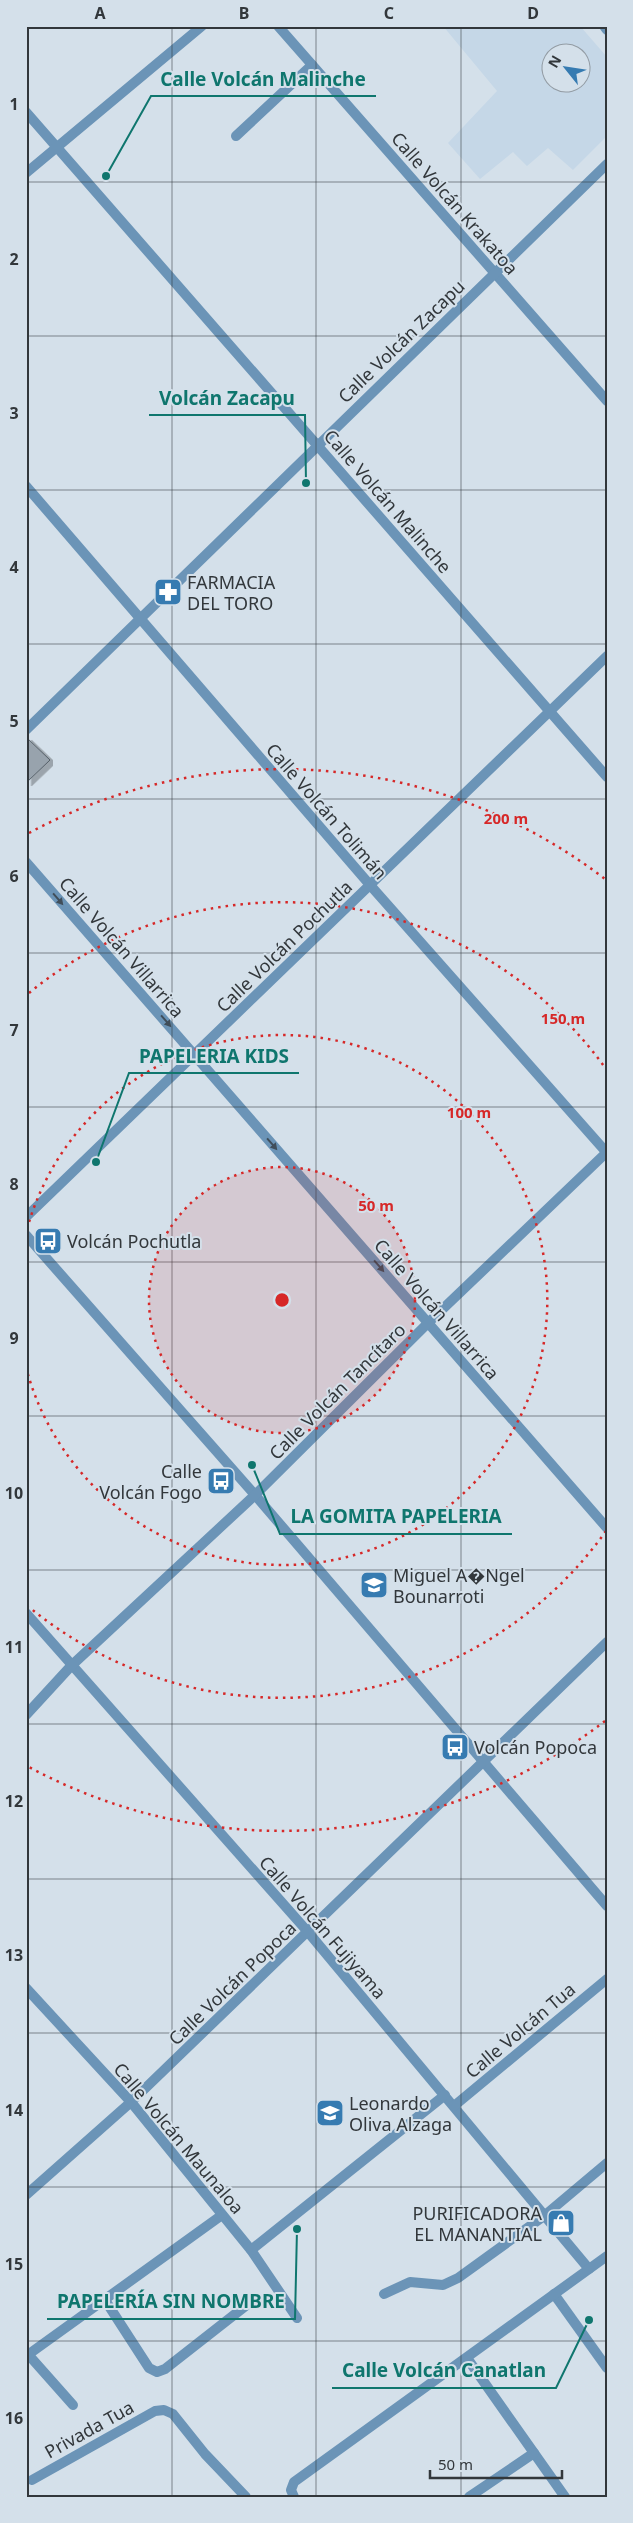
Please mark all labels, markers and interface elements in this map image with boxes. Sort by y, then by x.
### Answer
text: A [94,2,106,24]
text: B [239,2,249,24]
text: C [384,2,394,24]
text: D [527,2,539,24]
north arrow [540,42,590,92]
text: N [543,52,565,71]
callout: Calle Volcán Malinche [151,62,376,96]
text: Calle Volcán Malinche [160,66,366,92]
text: 1 [9,93,19,115]
street label: Calle Volcán Krakatoa [386,127,524,279]
text: 2 [9,248,19,270]
street label: Calle Volcán Zacapu [332,274,470,408]
callout: Volcán Zacapu [149,381,305,415]
text: Volcán Zacapu [159,385,295,411]
text: 3 [9,402,19,424]
street label: Calle Volcán Malinche [319,424,457,578]
text: 4 [9,556,19,578]
place label: FARMACIA DEL TORO [187,570,276,615]
pharmacy icon: FARMACIA DEL TORO [153,577,183,607]
text: 5 [9,710,19,732]
street label: Calle Volcán Tolimán [261,738,393,884]
text: 200 m [484,808,528,828]
text: 6 [9,865,19,887]
street label: Calle Volcán Villarrica [54,872,190,1022]
street label: Calle Volcán Pochutla [211,875,357,1017]
one-way arrow [53,892,64,905]
text: 150 m [541,1008,585,1028]
one-way arrow [160,1014,171,1027]
text: 7 [9,1019,19,1041]
callout: PAPELERIA KIDS [129,1039,299,1073]
text: PAPELERIA KIDS [139,1043,289,1069]
text: 100 m [447,1102,491,1122]
one-way arrow [267,1137,278,1150]
text: 8 [9,1173,19,1195]
text: 50 m [358,1195,394,1215]
bus stop icon: Volcán Pochutla [33,1226,63,1256]
place label: Volcán Pochutla [67,1229,201,1253]
street label: Calle Volcán Villarrica [369,1234,505,1384]
one-way arrow [373,1260,384,1273]
centre of rings [273,1291,291,1309]
street label: Calle Volcán Tancítaro [264,1318,410,1464]
text: 9 [9,1327,19,1349]
place label: Calle Volcán Fogo [99,1459,202,1504]
bus stop icon: Calle Volcán Fogo [206,1466,236,1496]
text: 10 [5,1482,23,1504]
callout: LA GOMITA PAPELERIA [280,1500,512,1534]
text: LA GOMITA PAPELERIA [290,1503,502,1529]
place label: Miguel A�Ngel Bounarroti [393,1563,525,1608]
school or university icon: Miguel A�Ngel Bounarroti [359,1570,389,1600]
text: 11 [5,1636,23,1658]
bus stop icon: Volcán Popoca [440,1732,470,1762]
place label: Volcán Popoca [474,1735,597,1759]
text: 12 [5,1790,23,1812]
street label: Calle Volcán Fujiyama [254,1850,392,2004]
street label: Calle Volcán Popoca [163,1916,301,2050]
text: 13 [5,1944,23,1966]
street label: Calle Volcán Tua [460,1977,580,2083]
street label: Calle Volcán Maunaloa [109,2057,249,2219]
place label: Leonardo Oliva Alzaga [349,2091,452,2136]
school or university icon: Leonardo Oliva Alzaga [315,2098,345,2128]
text: 14 [5,2099,23,2121]
place label: PURIFICADORA EL MANANTIAL [412,2201,542,2246]
shop icon: PURIFICADORA EL MANANTIAL [546,2208,576,2238]
text: 15 [5,2253,23,2275]
callout: PAPELERÍA SIN NOMBRE [47,2285,295,2319]
text: PAPELERÍA SIN NOMBRE [57,2288,285,2314]
callout: Calle Volcán Canatlan [332,2354,556,2388]
text: Calle Volcán Canatlan [342,2357,546,2383]
street label: Privada Tua [40,2395,138,2463]
text: 16 [5,2407,23,2429]
scale bar [430,2448,563,2480]
text: 50 m [438,2454,473,2474]

